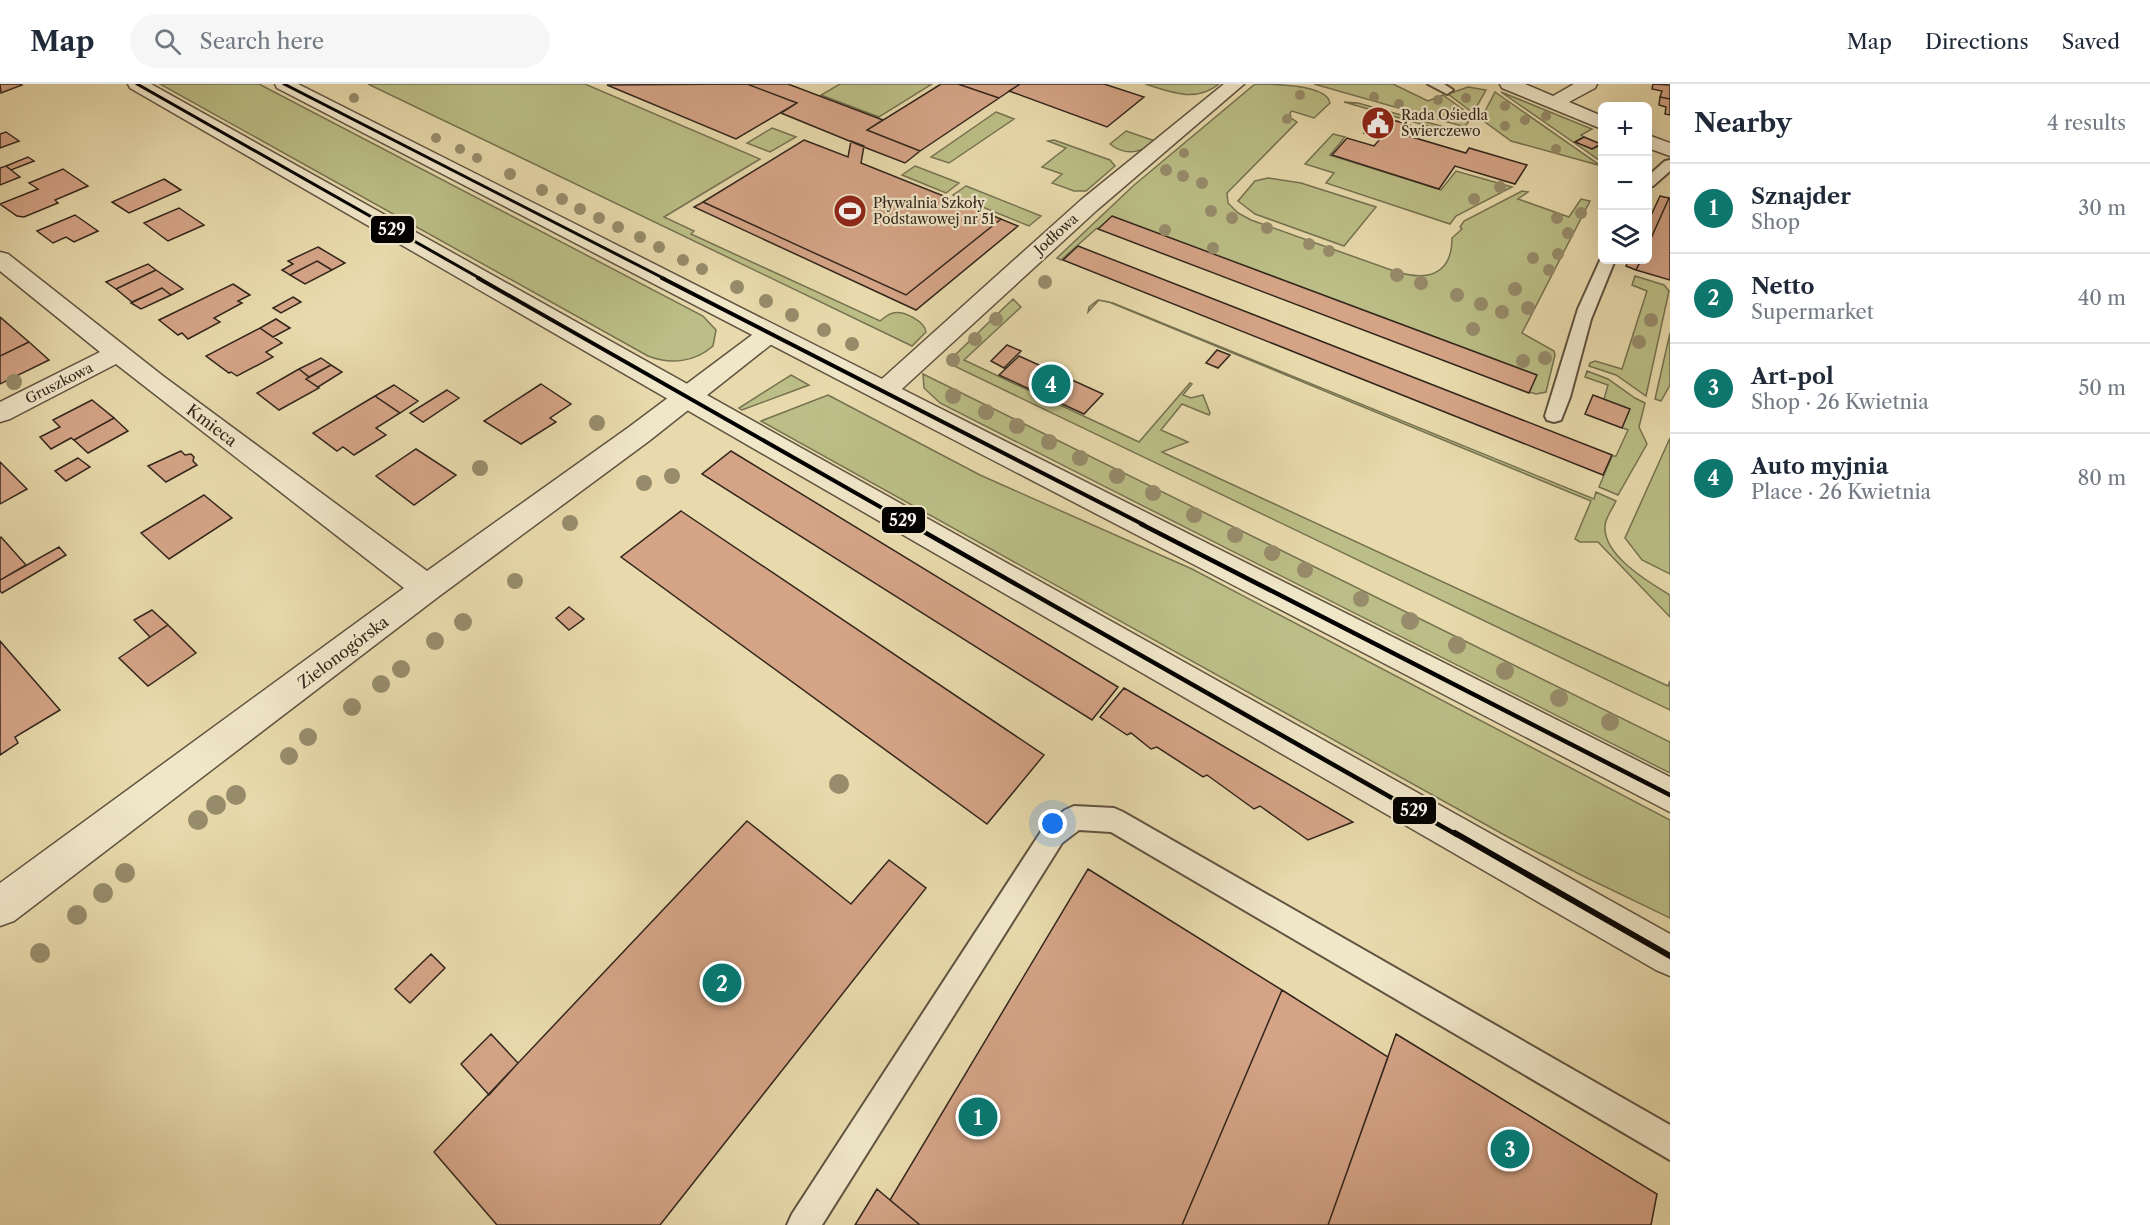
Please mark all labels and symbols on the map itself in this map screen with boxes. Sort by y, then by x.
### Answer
public building icon: Rada Ośiedla Świerczewo [1360,105,1396,141]
place label: Rada Ośiedla Świerczewo [1401,106,1489,140]
sports icon: Pływalnia Szkoły Podstawowej nr 51 [832,193,868,229]
place label: Pływalnia Szkoły Podstawowej nr 51 [873,194,995,228]
street label: Jodłowa [1029,209,1082,260]
line badge: 529 [370,215,415,244]
text: 529 [378,219,406,239]
street label: Gruszkowa [22,358,96,408]
pin: 4 [1032,362,1070,406]
street label: Kmieca [183,400,242,451]
line badge: 529 [881,506,926,534]
text: 529 [889,510,917,530]
street label: Zielonogórska [294,611,393,693]
line badge: 529 [1392,796,1437,825]
text: 529 [1400,800,1428,820]
your location [1038,809,1067,838]
pin: 2 [702,960,742,1006]
pin: 1 [958,1094,998,1140]
pin: 3 [1490,1126,1530,1172]

